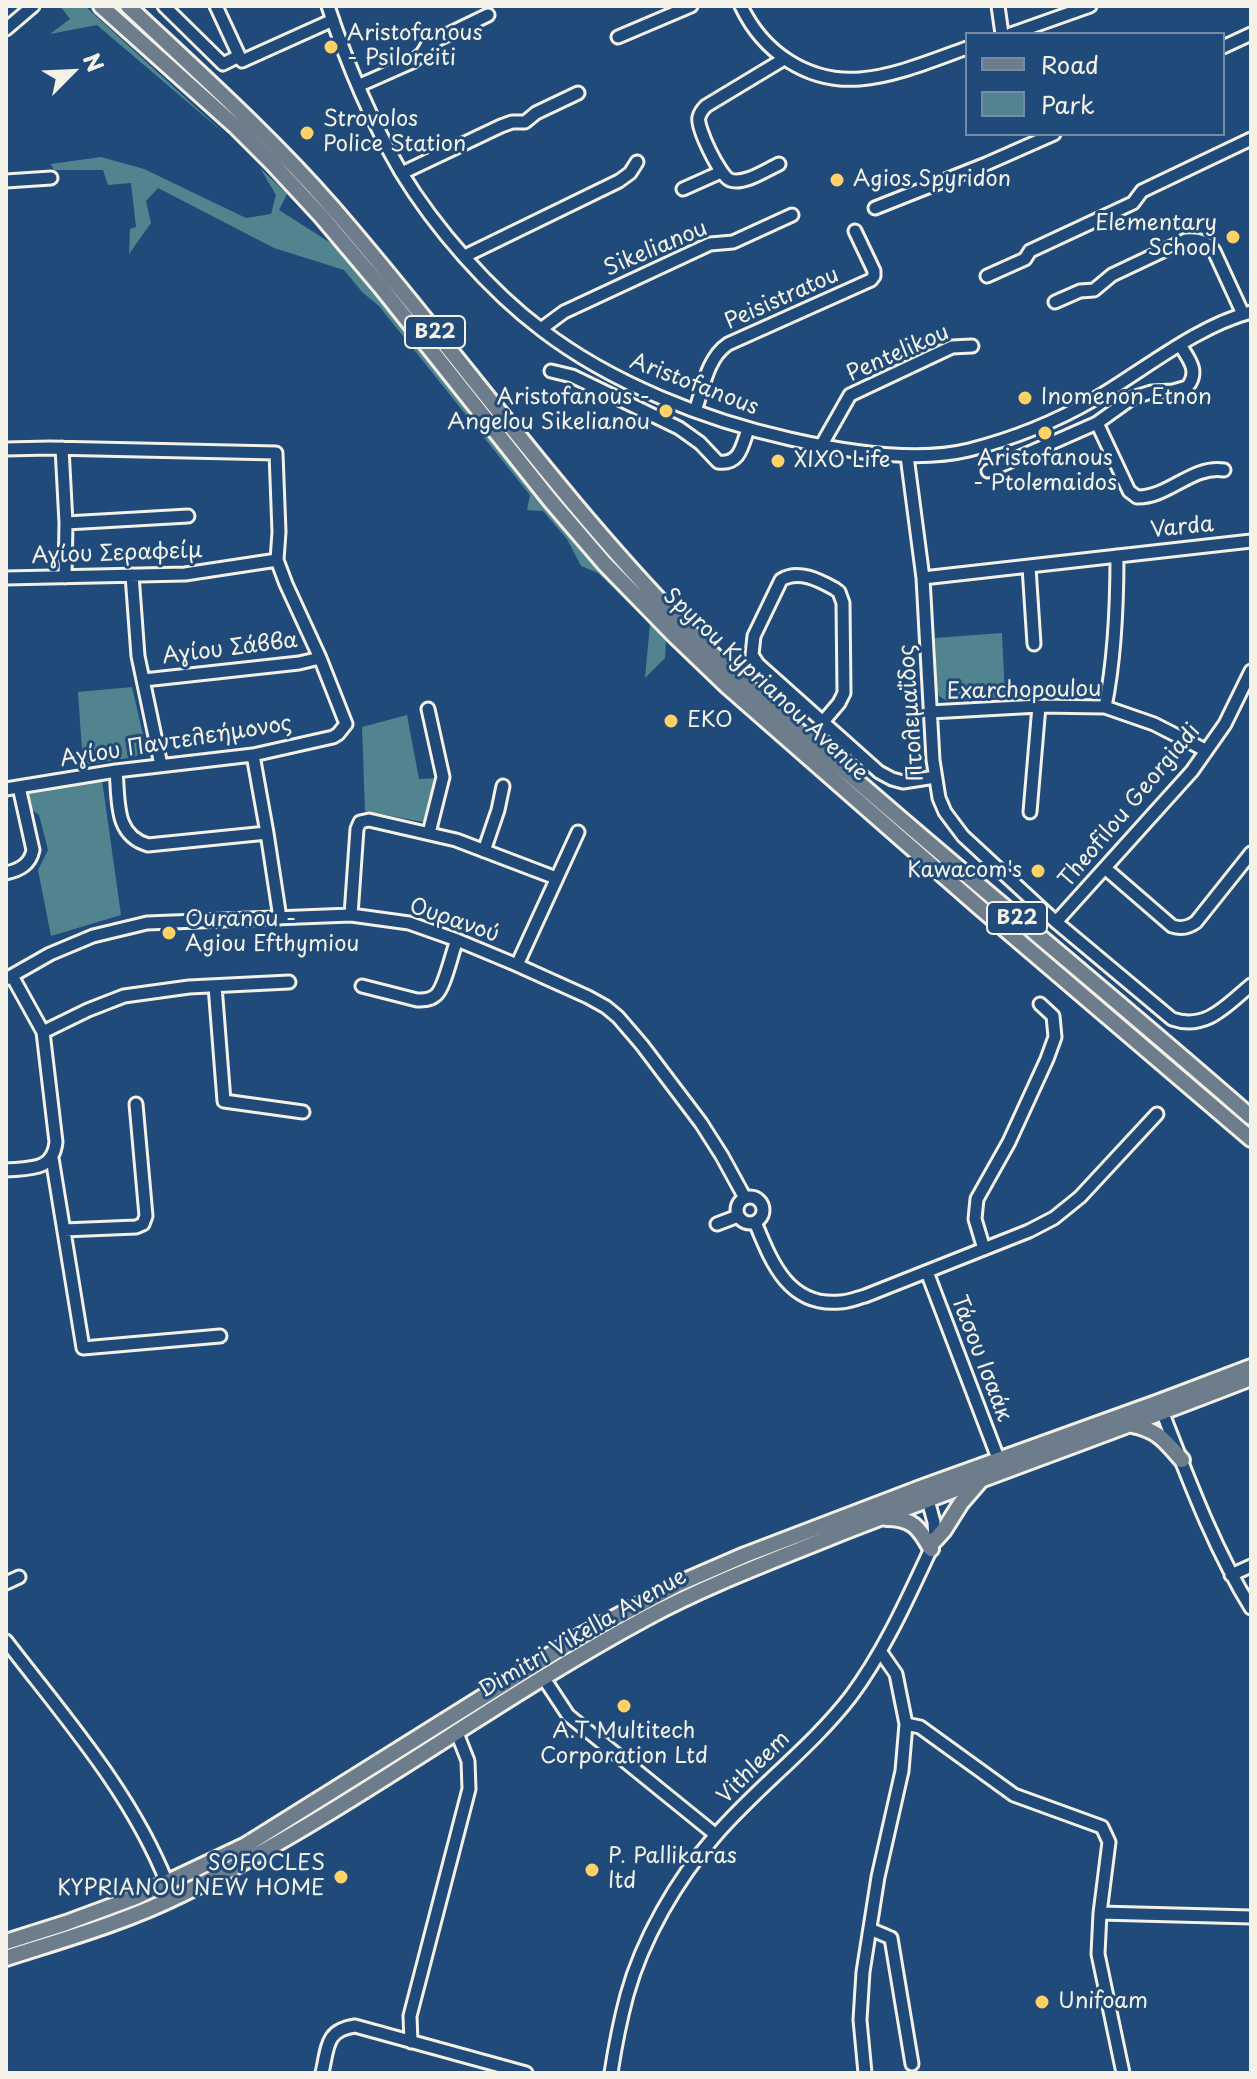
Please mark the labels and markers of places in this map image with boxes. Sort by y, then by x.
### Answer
place label: Aristofanous - Psiloreiti [347,21,482,72]
marker: Aristofanous - Psiloreiti [322,38,340,56]
place label: Strovolos Police Station [323,107,466,158]
marker: Strovolos Police Station [298,124,316,142]
place label: Agios Spyridon [853,167,1011,193]
marker: Agios Spyridon [828,171,846,189]
place label: Elementary School [1095,211,1217,262]
marker: Elementary School [1224,228,1242,246]
place label: Aristofanous - Angelou Sikelianou [447,385,650,436]
place label: Inomenon Etnon [1041,385,1212,411]
marker: Inomenon Etnon [1016,389,1034,407]
marker: Aristofanous - Angelou Sikelianou [657,402,675,420]
marker: Aristofanous - Ptolemaidos [1036,424,1054,442]
place label: Aristofanous - Ptolemaidos [973,446,1117,498]
place label: XIXO Life [794,448,890,474]
marker: XIXO Life [769,452,787,470]
place label: EKO [687,708,733,734]
marker: EKO [662,712,680,730]
place label: Kawacom's [907,858,1022,884]
marker: Kawacom's [1029,862,1047,880]
place label: Ouranou - Agiou Efthymiou [185,907,359,958]
marker: Ouranou - Agiou Efthymiou [160,924,178,942]
marker: A.T Multitech Corporation Ltd [615,1697,633,1715]
place label: A.T Multitech Corporation Ltd [540,1719,708,1770]
place label: P. Pallikaras ltd [608,1844,737,1896]
place label: SOFOCLES KYPRIANOU NEW HOME [57,1851,325,1902]
marker: P. Pallikaras ltd [583,1861,601,1879]
marker: SOFOCLES KYPRIANOU NEW HOME [332,1868,350,1886]
place label: Unifoam [1058,1989,1148,2015]
marker: Unifoam [1033,1993,1051,2011]

